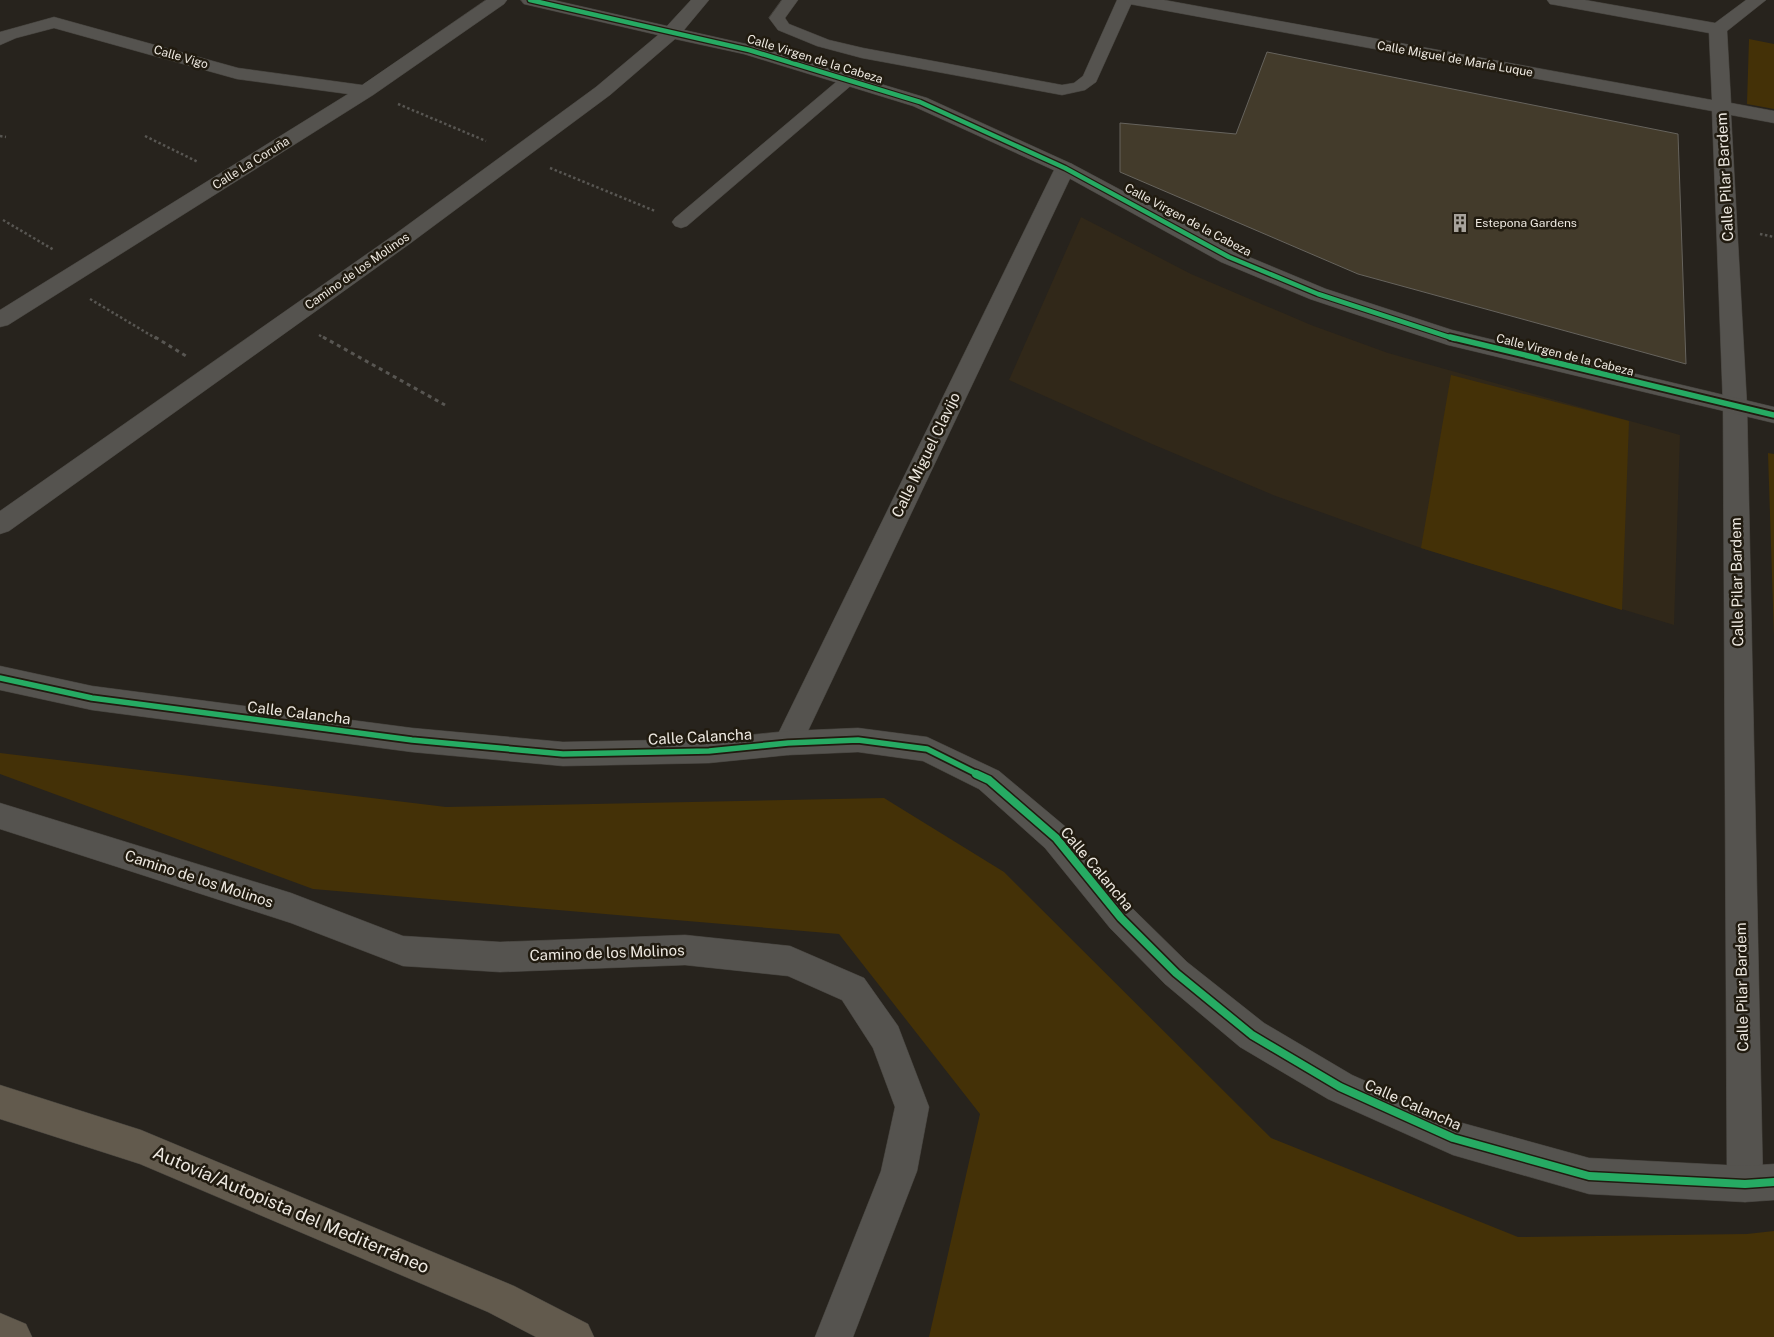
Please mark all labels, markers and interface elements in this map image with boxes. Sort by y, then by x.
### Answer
street label: Calle Virgen de la Cabeza [745,32,885,86]
street label: Calle Miguel de María Luque [1376,38,1534,80]
street label: Calle Vigo [152,43,210,72]
street label: Calle Pilar Bardem [1713,112,1736,242]
street label: Calle La Coruña [210,134,292,192]
street label: Calle Virgen de la Cabeza [1122,181,1254,259]
building icon: Estepona Gardens [1449,212,1471,234]
place label: Estepona Gardens [1475,216,1577,230]
street label: Camino de los Molinos [302,230,412,312]
street label: Calle Virgen de la Cabeza [1495,331,1635,379]
street label: Calle Miguel Clavijo [888,389,963,520]
street label: Calle Pilar Bardem [1727,517,1746,647]
street label: Calle Calancha [246,698,352,727]
street label: Calle Calancha [648,725,752,748]
street label: Calle Calancha [1057,823,1137,914]
street label: Camino de los Molinos [123,846,276,911]
street label: Calle Pilar Bardem [1732,922,1751,1052]
street label: Camino de los Molinos [529,941,685,964]
street label: Calle Calancha [1362,1076,1464,1133]
street label: Autovía/Autopista del Mediterráneo [150,1142,433,1277]

